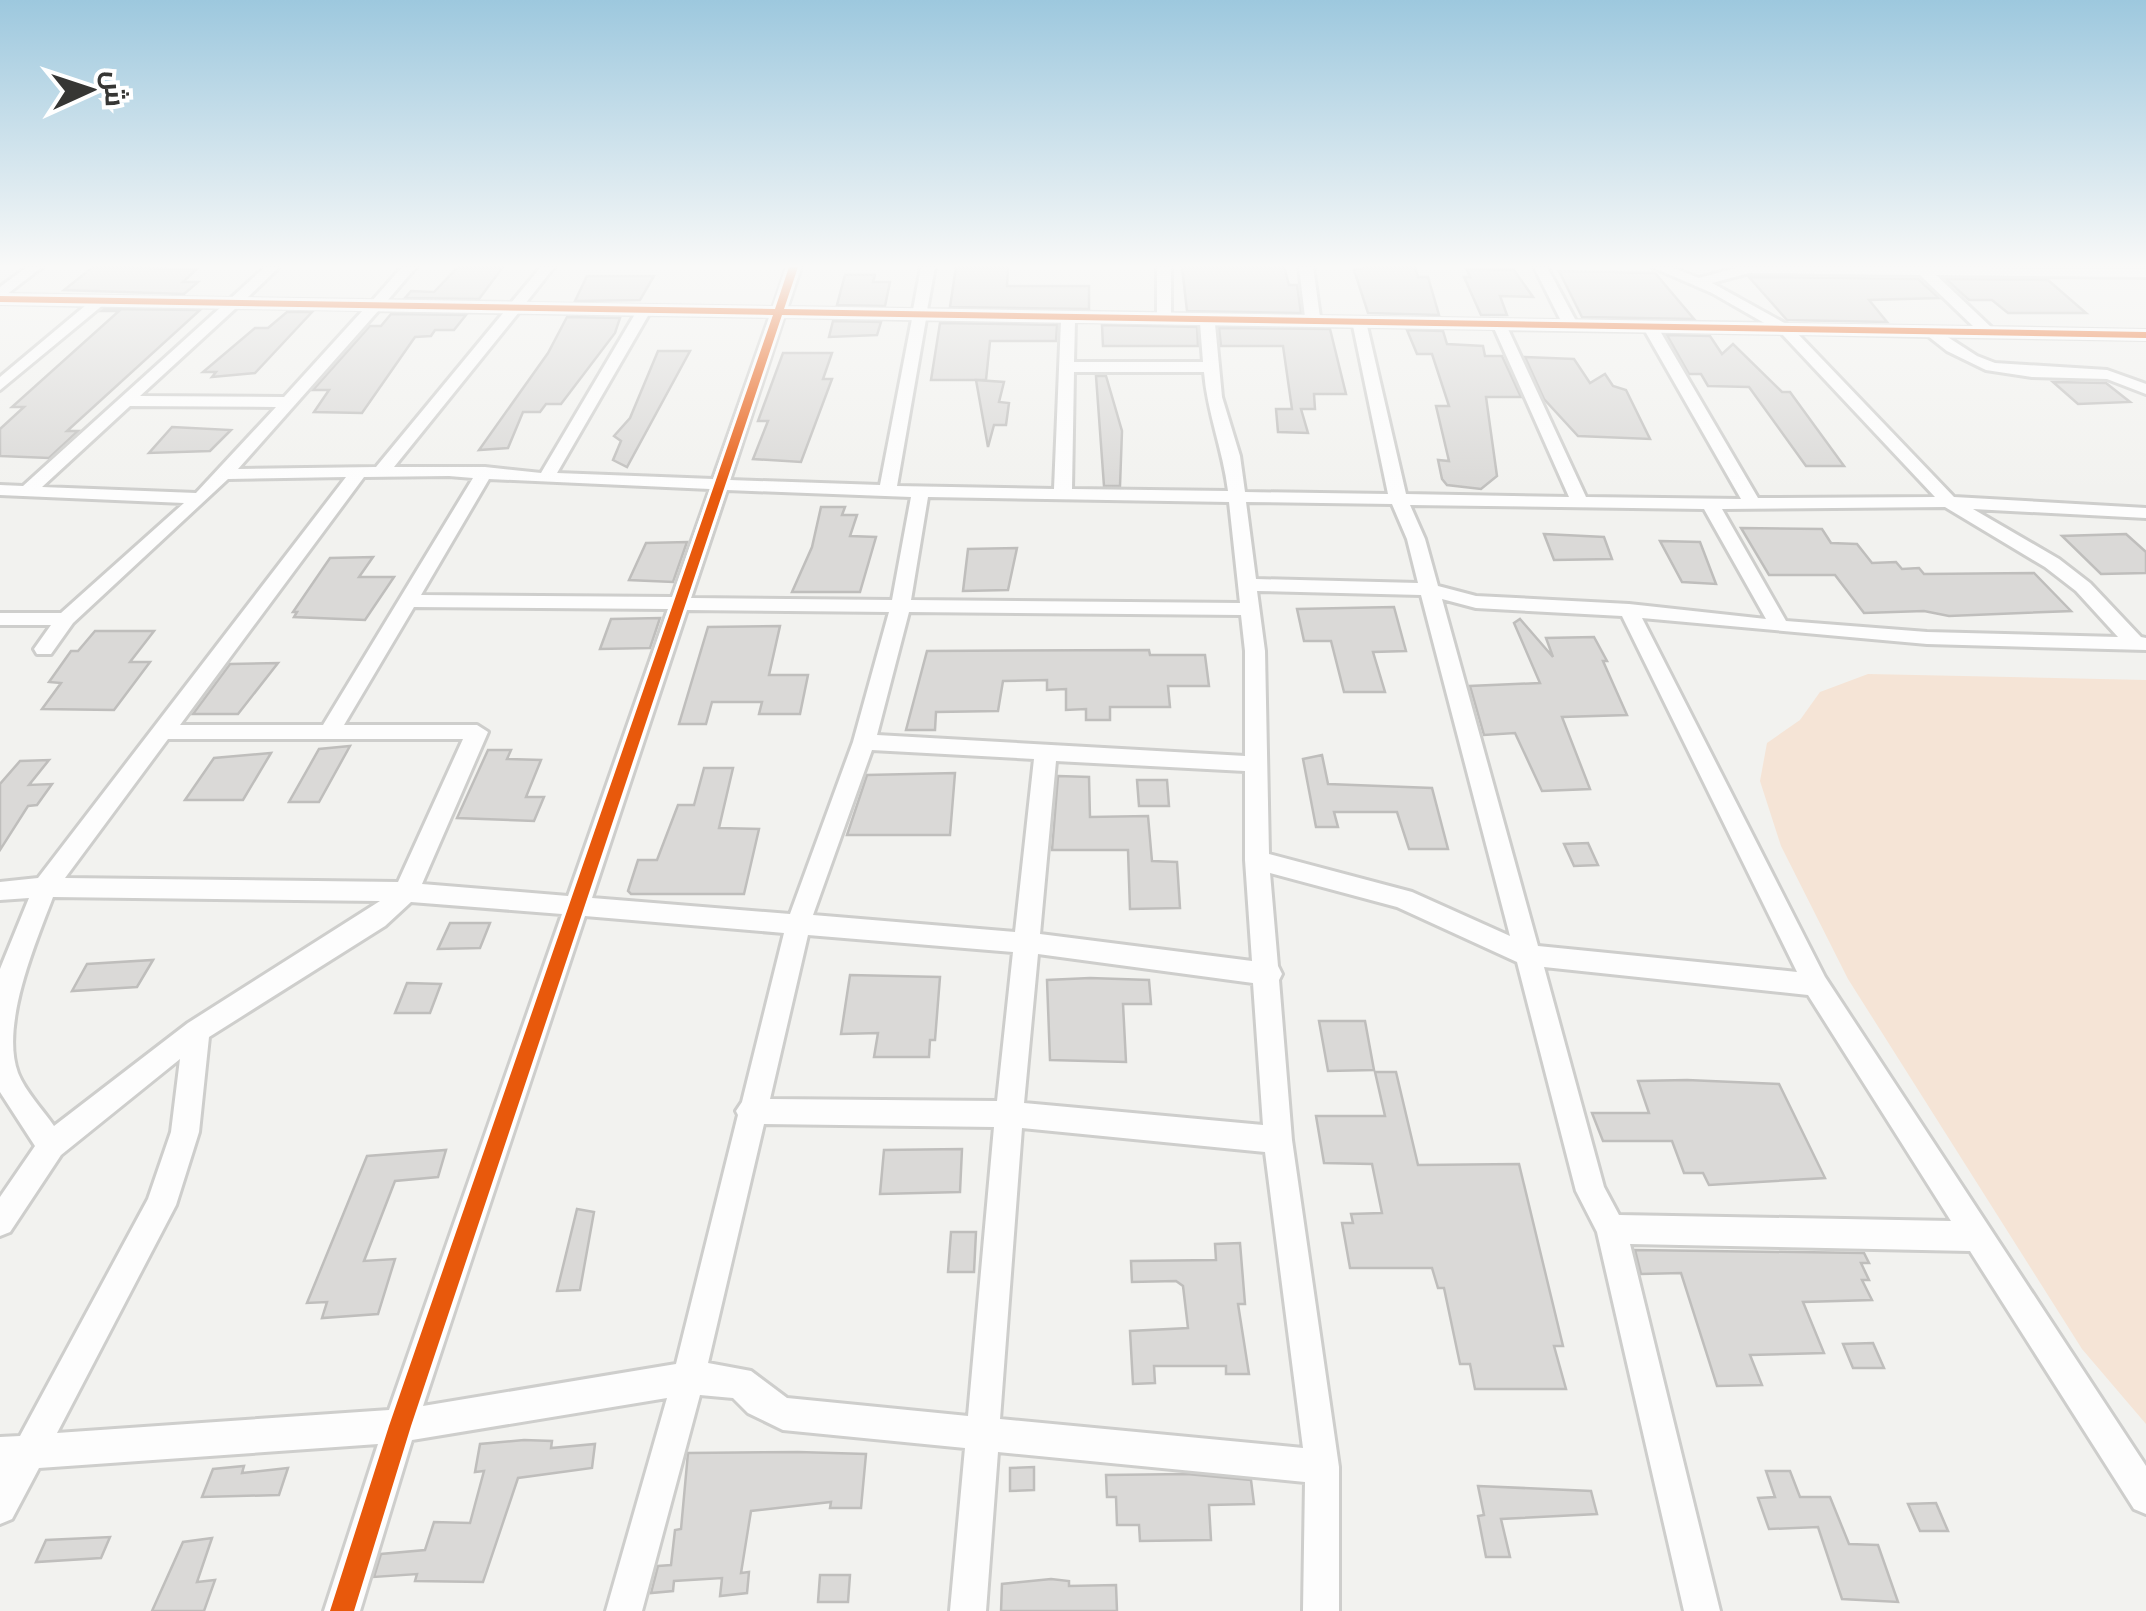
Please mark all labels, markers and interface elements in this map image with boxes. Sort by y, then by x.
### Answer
north arrow [40,40,140,140]
text: ش [97,70,134,108]

